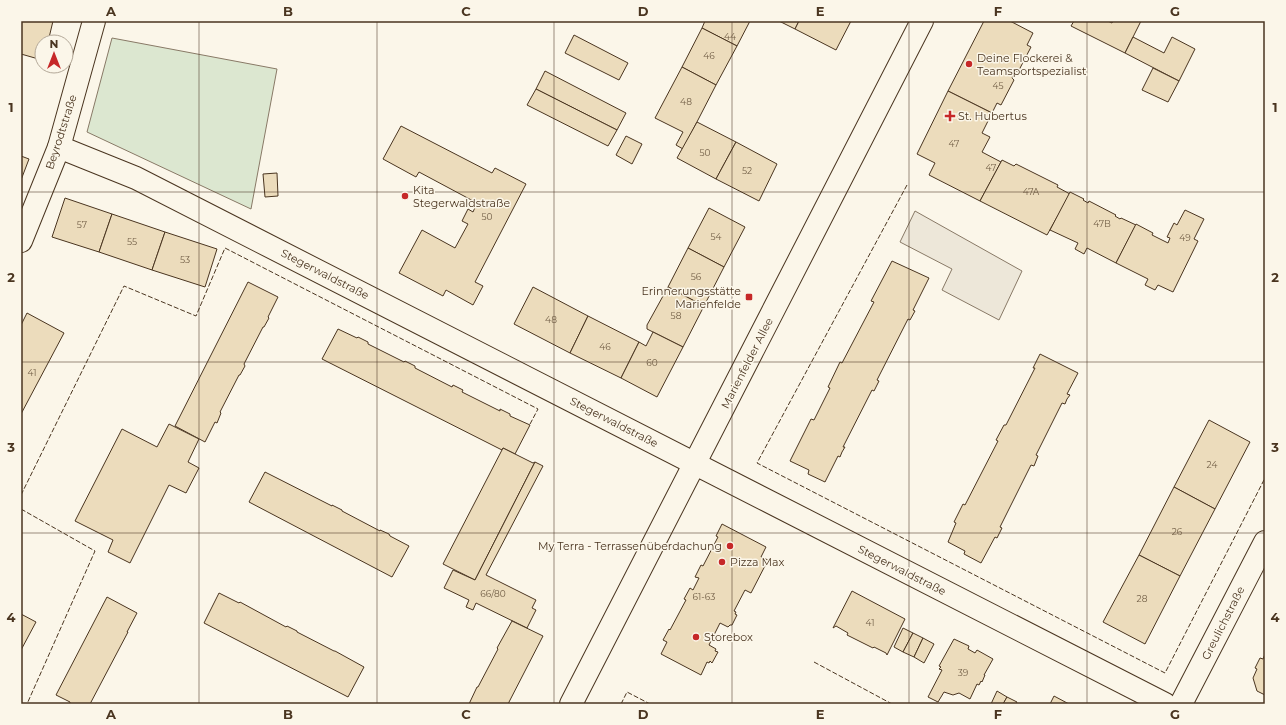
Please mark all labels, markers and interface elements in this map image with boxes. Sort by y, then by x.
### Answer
text: A [105,3,117,19]
text: B [283,3,293,19]
text: C [461,3,471,19]
text: D [638,3,649,19]
text: E [816,3,825,19]
text: F [994,3,1002,19]
text: G [1170,3,1180,19]
house number: 44 [724,31,736,42]
north arrow [34,34,74,74]
text: N [50,37,58,51]
house number: 46 [703,50,715,61]
place label: Deine Flockerei & Teamsportspezialist [977,51,1087,78]
marker: Deine Flockerei & Teamsportspezialist [964,59,974,69]
house number: 45 [992,80,1004,91]
street label: Beyrodtstraße [42,92,80,171]
house number: 48 [680,96,692,107]
text: 1 [8,99,14,115]
text: 1 [1272,99,1278,115]
place label: St. Hubertus [958,109,1027,123]
marker: St. Hubertus [945,111,955,121]
house number: 47 [949,138,959,149]
house number: 50 [699,147,711,158]
house number: 47 [986,162,996,173]
house number: 52 [742,165,752,176]
place label: Kita Stegerwaldstraße [413,183,510,210]
house number: 47A [1023,186,1040,197]
marker: Kita Stegerwaldstraße [400,191,410,201]
house number: 50 [481,211,493,222]
house number: 47B [1093,218,1111,229]
house number: 57 [77,219,87,230]
house number: 54 [710,231,722,242]
house number: 49 [1179,232,1191,243]
house number: 55 [127,236,137,247]
street label: Stegerwaldstraße [279,246,372,302]
house number: 53 [180,254,190,265]
text: 2 [7,269,15,285]
text: 2 [1271,269,1279,285]
house number: 56 [691,271,702,282]
place label: Erinnerungsstätte Marienfelde [641,284,741,311]
marker: Erinnerungsstätte Marienfelde [744,292,754,302]
house number: 58 [671,310,682,321]
house number: 48 [545,314,557,325]
street label: Marienfelder Allee [718,315,776,411]
house number: 46 [599,341,611,352]
house number: 60 [646,357,658,368]
house number: 41 [28,367,36,378]
street label: Stegerwaldstraße [568,394,661,450]
text: 3 [6,439,15,455]
text: 3 [1270,439,1279,455]
house number: 24 [1207,459,1217,470]
house number: 26 [1172,526,1183,537]
place label: My Terra - Terrassenüberdachung [538,539,722,553]
marker: My Terra - Terrassenüberdachung [725,541,735,551]
street label: Stegerwaldstraße [856,542,949,598]
place label: Pizza Max [730,555,784,569]
marker: Pizza Max [717,557,727,567]
street label: Greulichstraße [1198,584,1248,662]
house number: 66/80 [480,588,506,599]
house number: 61-63 [693,591,715,602]
house number: 28 [1137,593,1148,604]
text: 4 [7,609,16,625]
text: 4 [1271,609,1280,625]
house number: 41 [866,617,874,628]
place label: Storebox [704,630,753,644]
marker: Storebox [691,632,701,642]
house number: 39 [958,667,969,678]
text: A [105,706,117,722]
text: B [283,706,293,722]
text: C [461,706,471,722]
text: D [638,706,649,722]
text: E [816,706,825,722]
text: F [994,706,1002,722]
text: G [1170,706,1180,722]

